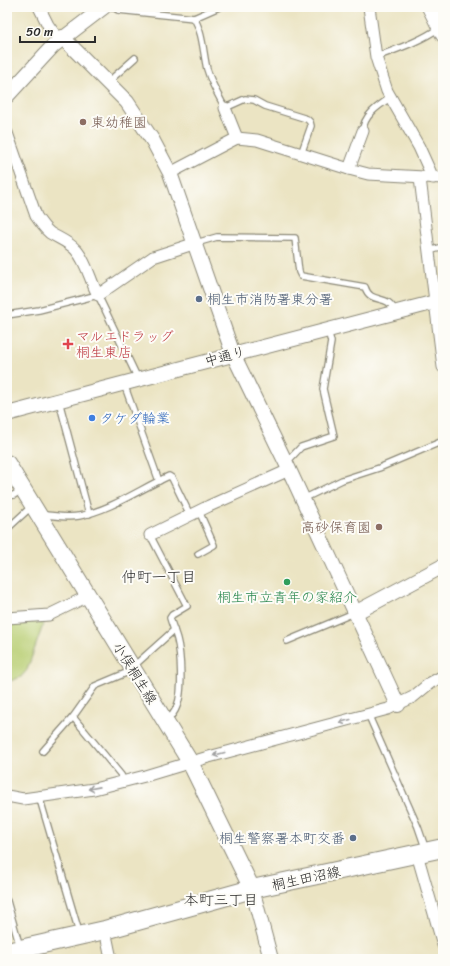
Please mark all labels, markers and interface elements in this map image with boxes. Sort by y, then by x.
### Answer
scale bar [20,18,95,44]
text: 50 m [26,21,53,43]
place label: 東幼稚園 [91,110,147,135]
marker: 東幼稚園 [78,117,88,127]
place label: 桐生市消防署東分署 [207,287,333,312]
marker: 桐生市消防署東分署 [194,294,204,304]
place label: マルエドラッグ 桐生東店 [76,324,174,365]
marker: マルエドラッグ 桐生東店 [63,339,73,349]
street label: 中通り [202,339,249,374]
place label: タケダ輪業 [100,406,170,431]
marker: タケダ輪業 [87,413,97,423]
place label: 高砂保育園 [301,515,371,540]
marker: 高砂保育園 [374,522,384,532]
district label: 仲町一丁目 [121,564,197,590]
marker: 桐生市立青年の家紹介 [282,577,292,587]
place label: 桐生市立青年の家紹介 [217,585,357,610]
street label: 小俣桐生線 [105,637,164,710]
one-way arrow [339,718,352,725]
one-way arrow [213,751,226,758]
one-way arrow [88,785,101,793]
place label: 桐生警察署本町交番 [219,826,345,851]
marker: 桐生警察署本町交番 [348,833,358,843]
street label: 桐生田沼線 [269,859,343,898]
district label: 本町三丁目 [183,887,259,913]

